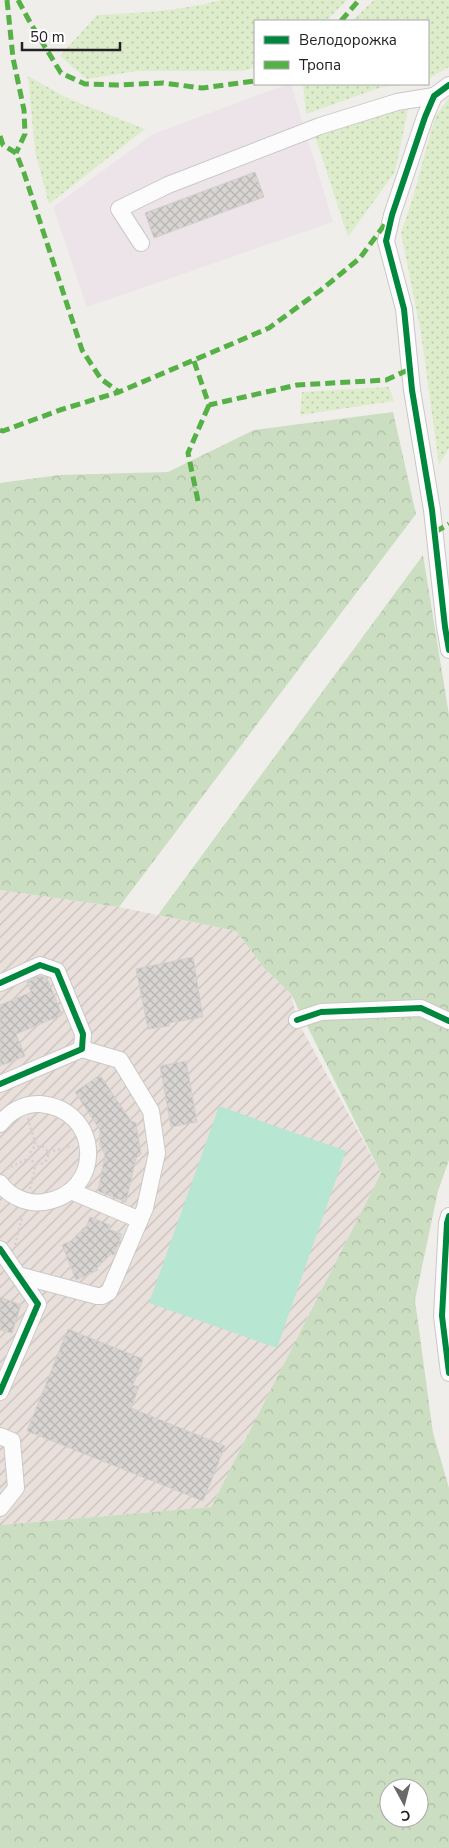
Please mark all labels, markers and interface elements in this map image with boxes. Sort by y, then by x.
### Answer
scale bar [22,20,120,52]
legend [254,20,429,85]
text: 50 m [30,27,65,47]
text: Велодорожка [299,30,397,50]
text: Тропа [299,55,341,75]
north arrow [379,1778,429,1828]
text: С [399,1805,411,1825]

